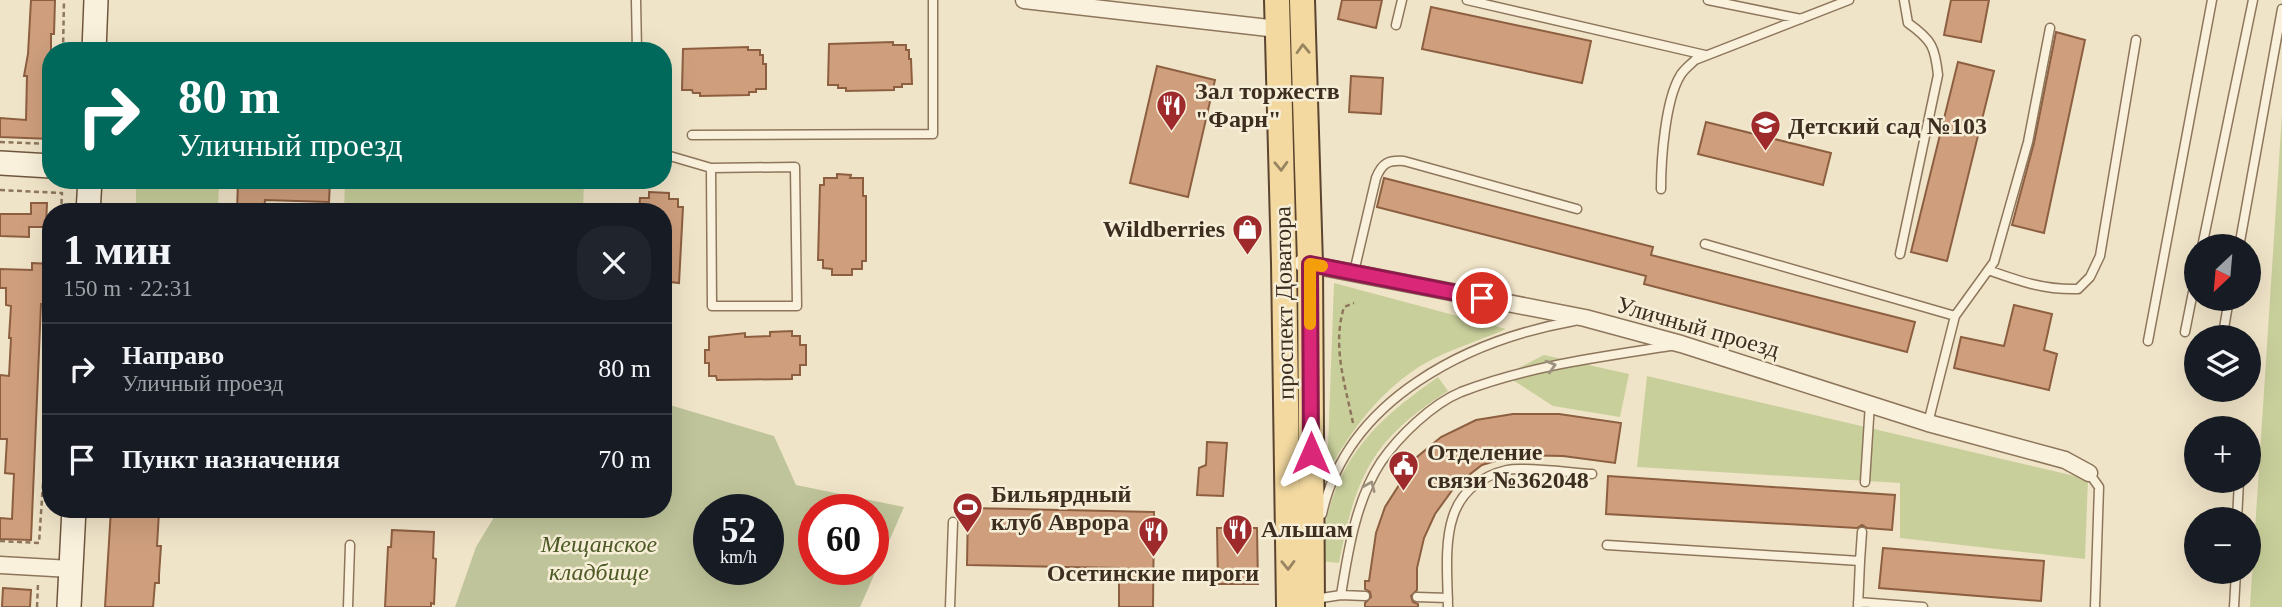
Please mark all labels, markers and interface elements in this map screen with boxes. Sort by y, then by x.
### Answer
one-way arrow [1296,43,1311,54]
text: 80 m [178,69,280,124]
icon: right [63,70,154,161]
place label: Зал торжеств "Фарн" [1195,78,1340,132]
restaurant icon: Зал торжеств "Фарн" [1155,88,1189,132]
school or university icon: Детский сад №103 [1748,109,1782,153]
place label: Детский сад №103 [1788,113,1987,139]
text: Уличный проезд [178,127,402,163]
one-way arrow [1273,161,1289,172]
street label: проспект Доватора [1269,206,1299,400]
shop icon: Wildberries [1231,212,1265,256]
place label: Wildberries [1103,216,1225,242]
button: close [577,226,651,300]
text: 1 мин [63,227,172,273]
north arrow [2184,234,2261,312]
map controls [2184,234,2261,584]
pin [1452,268,1512,328]
text: 150 m · 22:31 [63,276,193,301]
icon: arrive [1463,279,1501,317]
street label: Уличный проезд [1614,291,1782,363]
button: layers [2184,325,2261,402]
text: Направо [122,341,224,370]
icon: right [63,350,101,388]
text: 80 m [598,354,651,383]
one-way arrow [1545,360,1557,374]
text: Уличный проезд [122,371,283,396]
position arrow [1274,416,1348,490]
button: + [2184,416,2261,493]
place label: Отделение связи №362048 [1427,439,1589,493]
icon: arrive [63,441,101,479]
text: Пункт назначения [122,445,340,474]
text: 70 m [598,445,651,474]
public building icon: Отделение связи №362048 [1387,449,1421,493]
place label: Бильярдный клуб Аврора [991,481,1132,535]
one-way arrow [1362,481,1376,493]
sports icon: Бильярдный клуб Аврора [951,491,985,535]
speed limit sign: 60 [798,494,889,585]
button: − [2184,507,2261,584]
text: 52 [721,511,756,550]
restaurant icon: Альшам [1221,512,1255,556]
restaurant icon: Осетинские пироги [1136,514,1170,558]
place label: Альшам [1261,516,1353,542]
park label: Мещанское кладбище [540,531,658,585]
text: km/h [720,547,757,567]
place label: Осетинские пироги [1047,560,1259,586]
one-way arrow [1281,560,1296,571]

